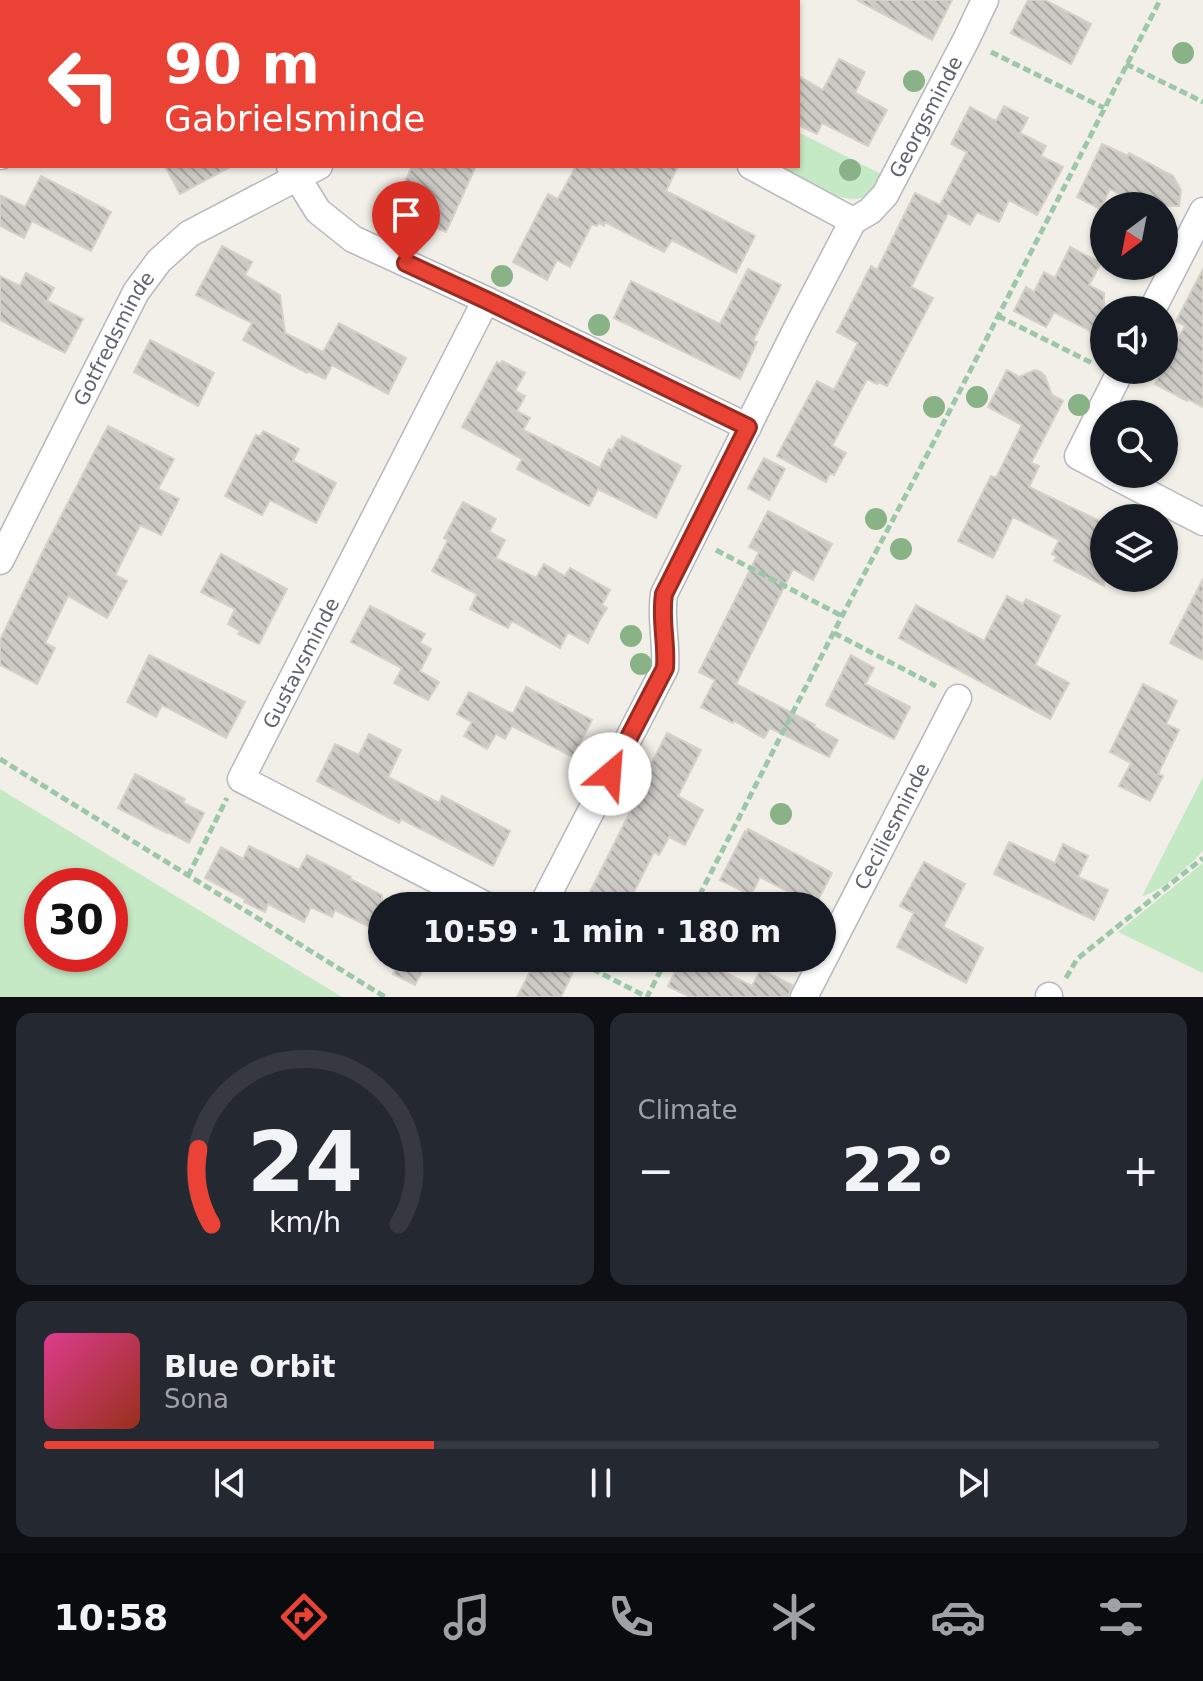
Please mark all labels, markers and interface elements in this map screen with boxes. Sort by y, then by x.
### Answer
text: 90 m [164,31,320,96]
icon: left [32,32,136,136]
street label: Georgsminde [884,52,967,182]
text: Gabrielsminde [164,98,425,139]
pin [372,181,440,263]
north arrow [1090,192,1178,280]
map controls [1090,192,1178,592]
icon: arrive [384,193,428,237]
street label: Gotfredsminde [69,266,159,410]
button: sound [1090,296,1178,384]
button: search [1090,400,1178,488]
button: layers [1090,504,1178,592]
street label: Gustavsminde [258,594,344,732]
position arrow [568,732,652,816]
street label: Ceciliesminde [849,759,935,894]
speed limit sign: 30 [24,868,128,972]
text: 10:59 · 1 min · 180 m [423,914,781,949]
text: Climate [638,1095,738,1125]
text: 24 [247,1114,363,1211]
text: 22° [842,1135,955,1205]
text: − [638,1145,674,1196]
text: + [1122,1145,1159,1196]
text: km/h [269,1205,341,1239]
text: Blue Orbit [164,1349,336,1384]
text: Sona [164,1384,229,1414]
icon: previous [208,1461,252,1505]
icon: pause [579,1461,623,1505]
icon: next [951,1461,995,1505]
icon: directions [276,1589,332,1645]
icon: music [439,1589,495,1645]
icon: phone [603,1589,659,1645]
icon: climate [766,1589,822,1645]
icon: car [930,1589,986,1645]
icon: filters [1093,1589,1149,1645]
text: 10:58 [54,1597,168,1638]

